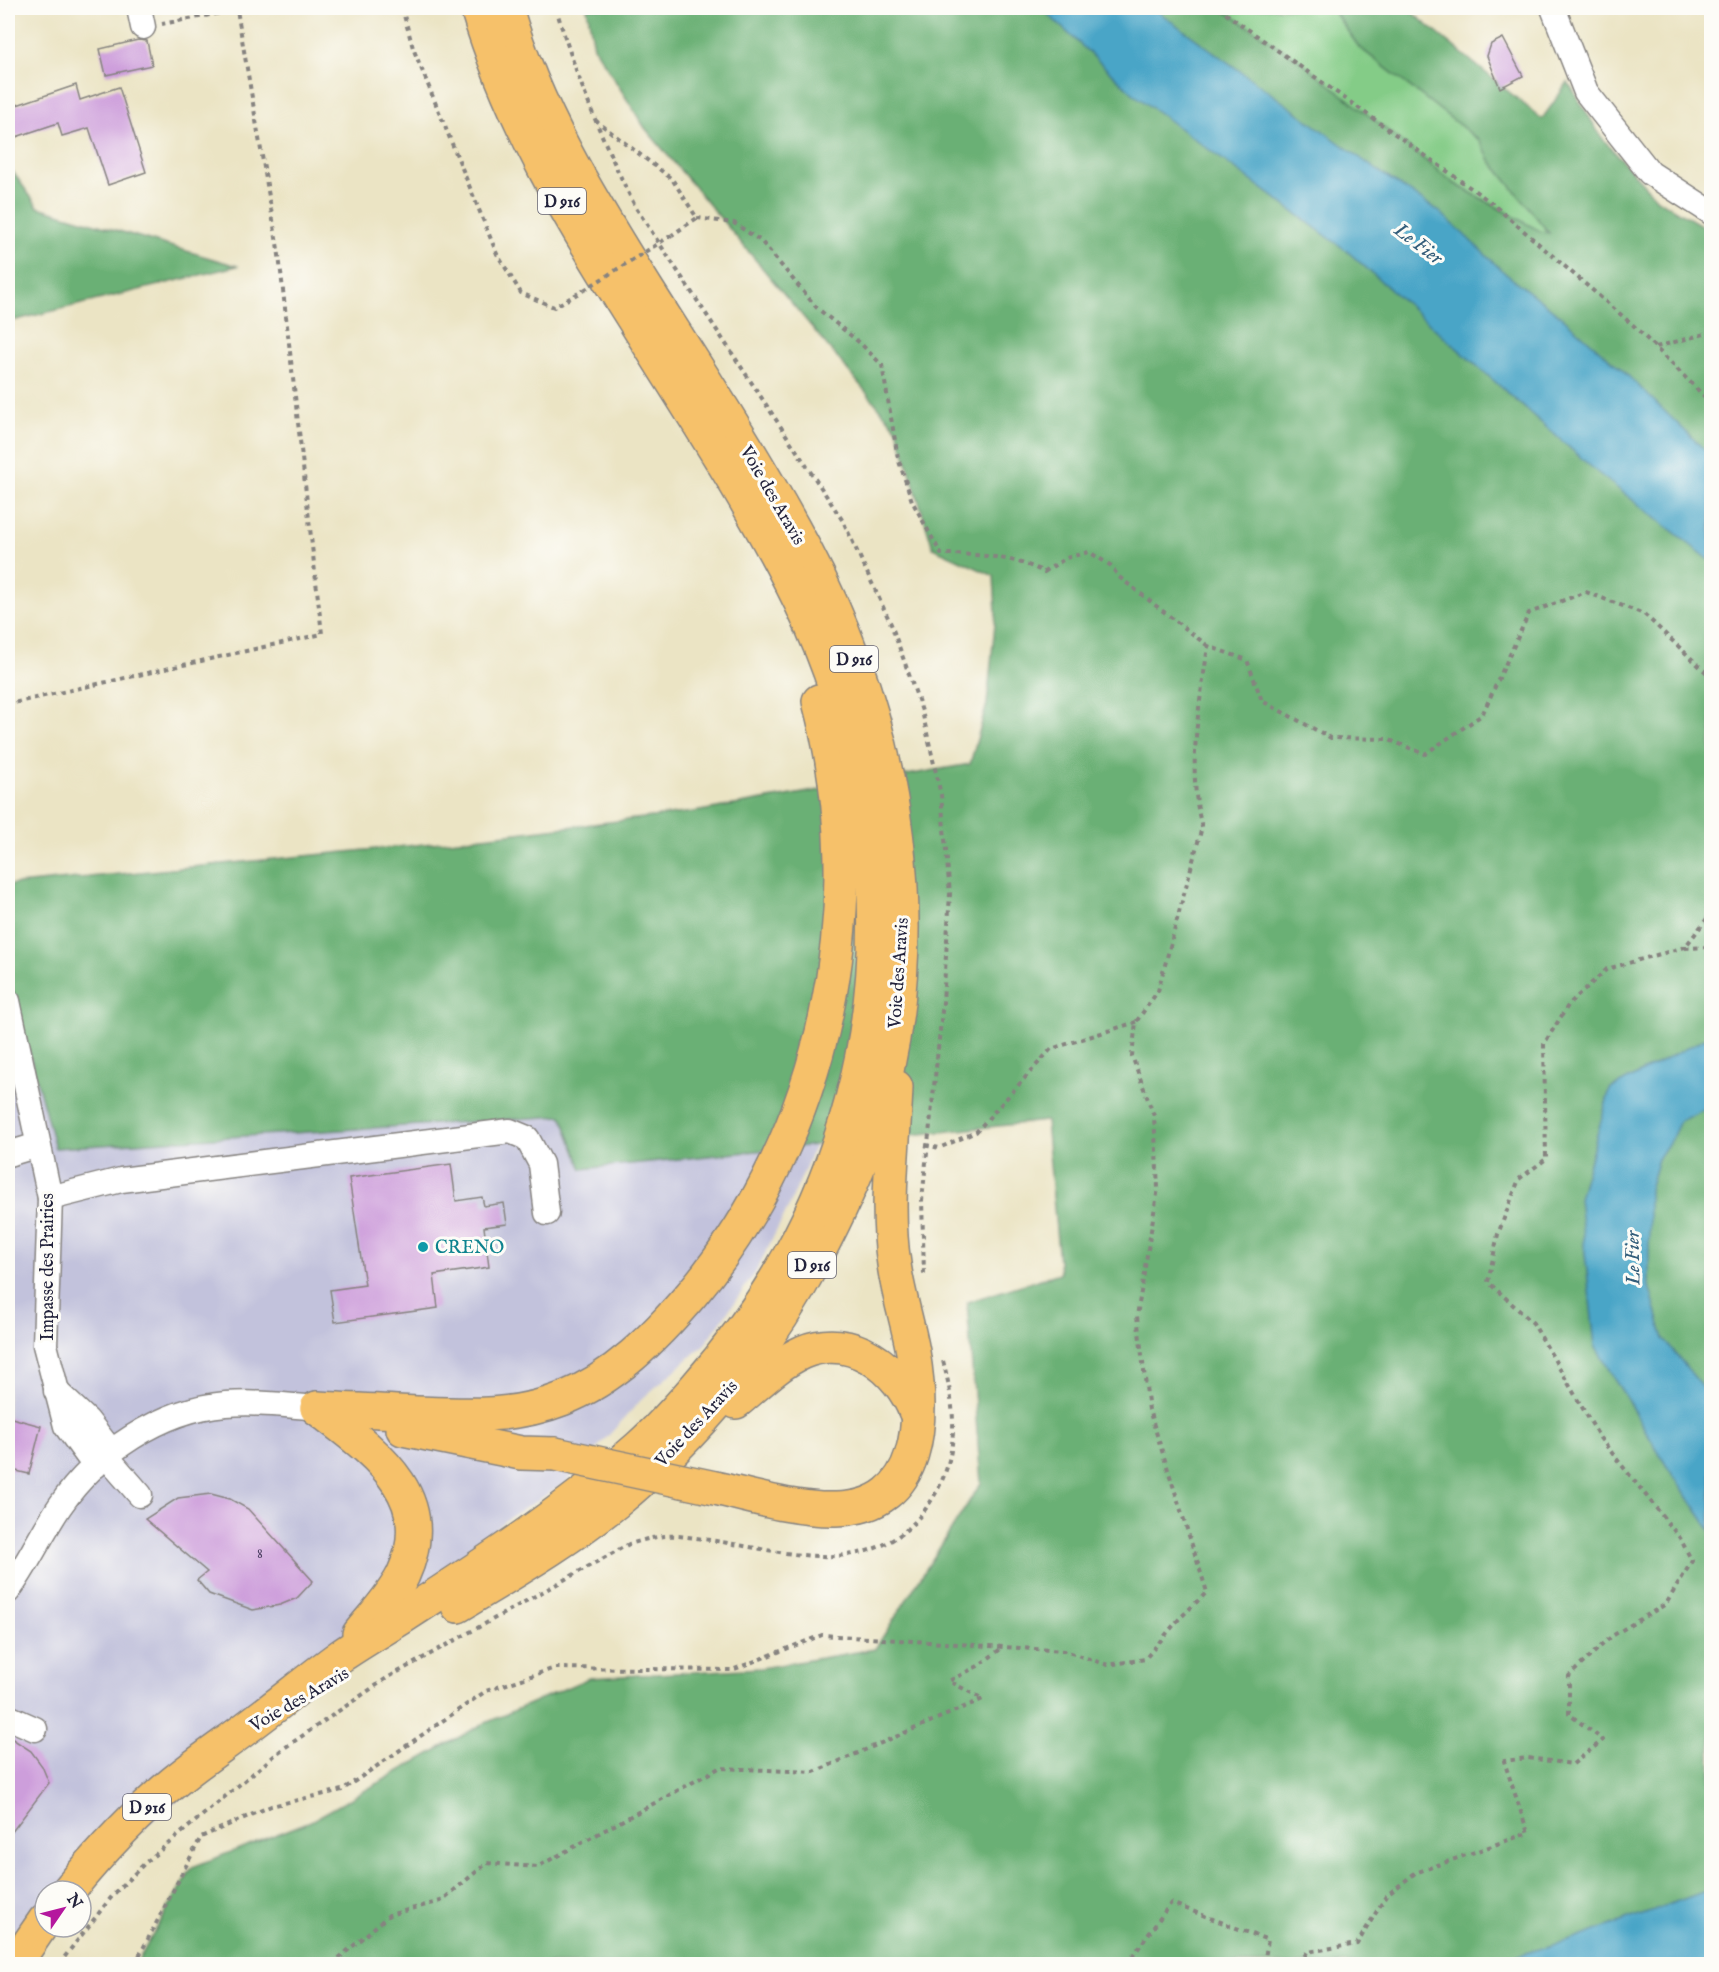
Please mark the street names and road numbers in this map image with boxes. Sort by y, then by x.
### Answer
road number: D 916 [538,188,586,214]
street label: Voie des Aravis [733,441,809,550]
road number: D 916 [830,646,878,672]
street label: Voie des Aravis [884,917,915,1030]
street label: Impasse des Prairies [37,1193,60,1341]
road number: D 916 [788,1252,836,1278]
street label: Voie des Aravis [650,1376,743,1473]
street label: Voie des Aravis [245,1663,354,1739]
road number: D 916 [123,1794,171,1820]

